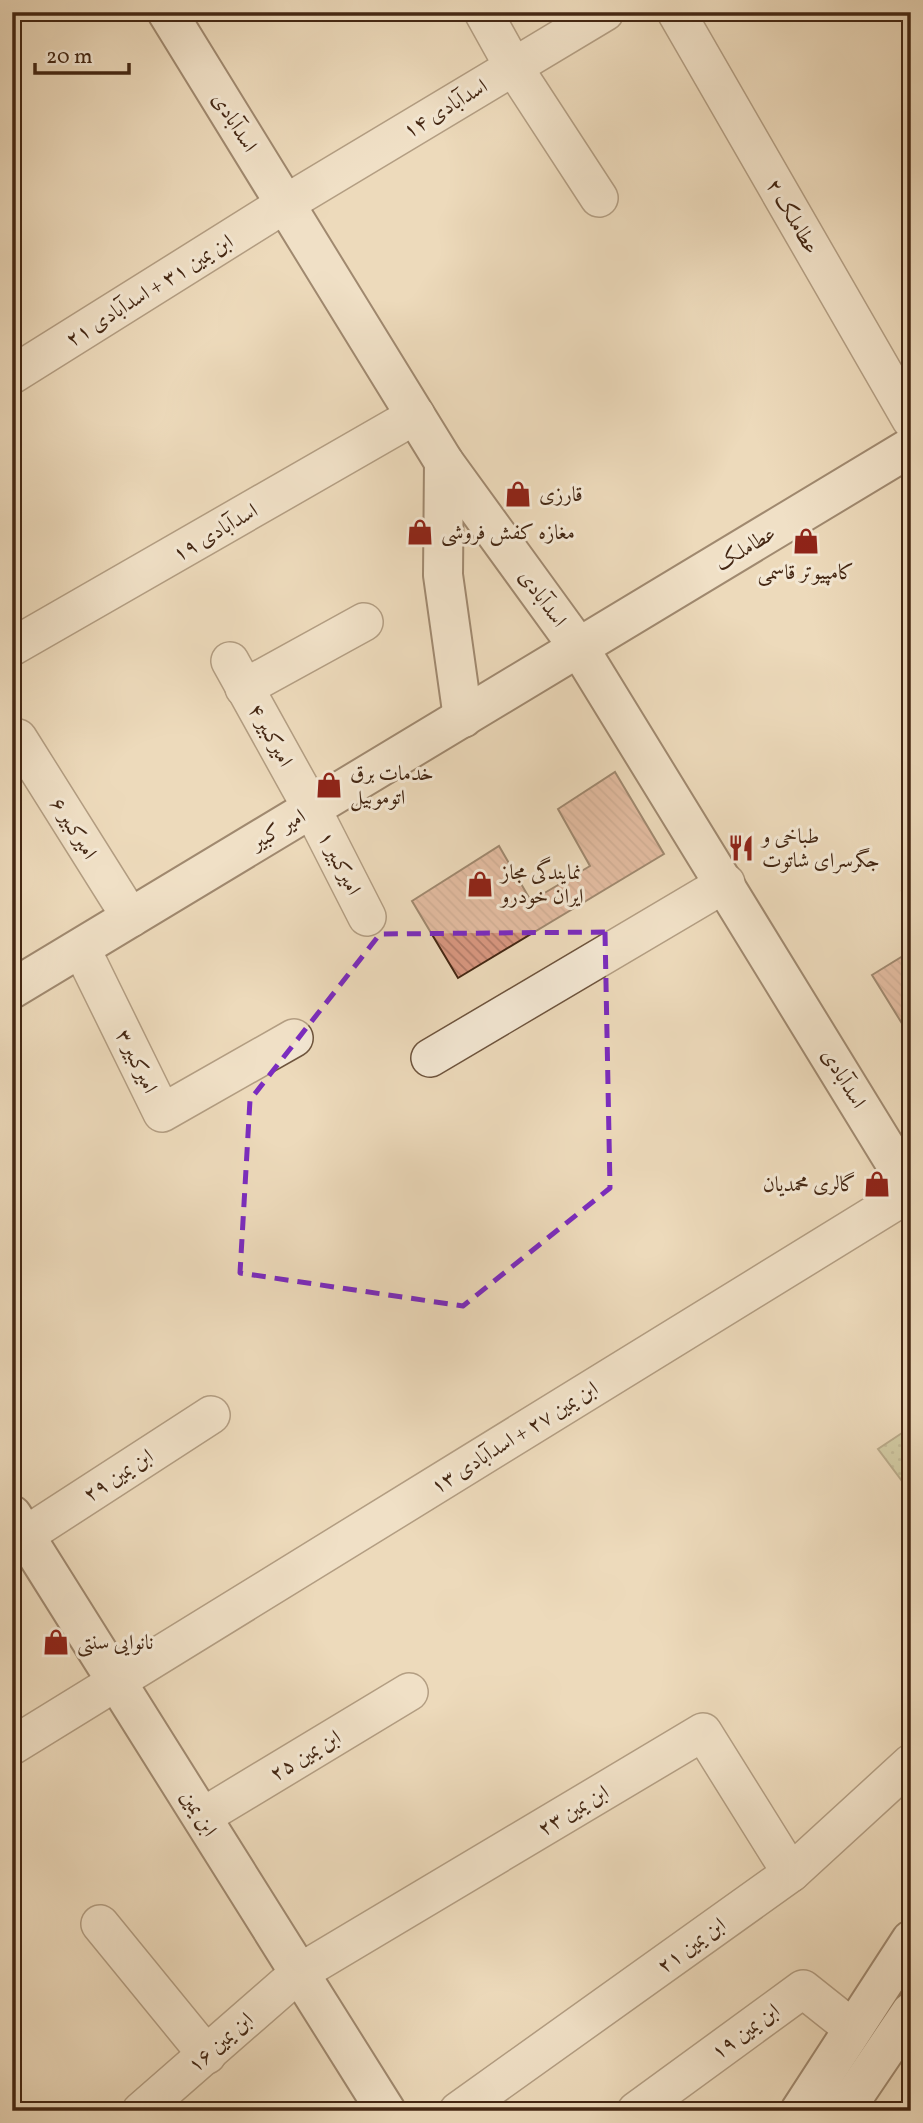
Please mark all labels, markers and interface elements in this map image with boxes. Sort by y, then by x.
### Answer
scale bar [35,32,130,76]
text: 20 m [46,43,92,72]
street label: اسدآبادی ۱۴ [398,73,494,146]
street label: اسدآبادی [204,87,263,158]
street label: عطاملک ۲ [758,174,825,260]
street label: ابن یمین ۳۱ + اسدآبادی ۲۱ [61,228,239,355]
shop icon: قارزی [503,479,533,509]
place label: قارزی [539,481,583,510]
street label: اسدآبادی ۱۹ [168,497,264,569]
shop icon: مغازه کفش فروشی [405,517,435,547]
place label: مغازه کفش فروشی [441,519,575,548]
street label: عطاملک [710,520,782,579]
shop icon: کامپیوتر قاسمی [791,526,821,556]
place label: کامپیوتر قاسمی [758,559,854,588]
street label: اسدآبادی [511,564,573,634]
street label: امیرکبیر ۴ [240,699,299,773]
place label: خدمات برق اتوموبیل [350,760,434,813]
shop icon: خدمات برق اتوموبیل [314,770,344,800]
street label: امیرکبیر ۶ [42,792,103,865]
street label: امیر کبیر [244,803,312,859]
place label: طباخی و جگرسرای شاتوت [760,823,880,876]
street label: امیرکبیر ۱ [310,827,367,901]
restaurant icon: طباخی و جگرسرای شاتوت [726,833,756,863]
place label: نمایندگی مجاز ایران خودرو [499,856,584,912]
shop icon: نمایندگی مجاز ایران خودرو [465,869,495,899]
street label: امیرکبیر ۳ [108,1025,164,1099]
street label: اسدآبادی [813,1043,872,1114]
shop icon: گالری محمدیان [862,1169,892,1199]
place label: گالری محمدیان [763,1171,856,1200]
street label: ابن یمین ۲۷ + اسدآبادی ۱۳ [426,1375,604,1502]
street label: ابن یمین ۲۹ [78,1443,160,1510]
shop icon: نانوایی سنتی [41,1627,71,1657]
place label: نانوایی سنتی [77,1629,154,1658]
street label: ابن یمین ۲۵ [265,1724,347,1789]
street label: ابن یمین ۲۳ [533,1779,615,1844]
street label: ابن یمین [172,1785,223,1843]
street label: ابن یمین ۲۱ [652,1911,732,1981]
street label: ابن یمین ۱۹ [706,1997,786,2067]
street label: ابن یمین ۱۶ [182,2006,260,2080]

